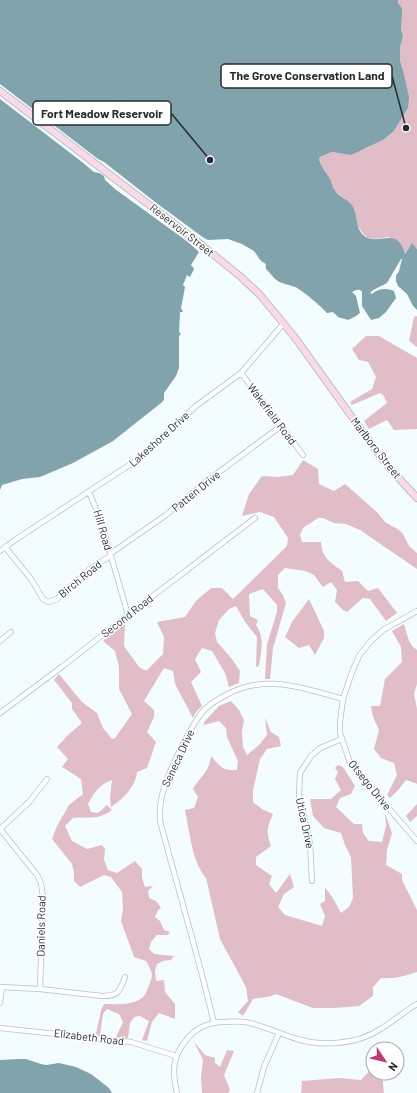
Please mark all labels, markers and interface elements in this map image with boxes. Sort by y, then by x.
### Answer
callout: The Grove Conservation Land [221,64,392,88]
text: The Grove Conservation Land [229,68,385,82]
callout: Fort Meadow Reservoir [33,101,171,125]
text: Fort Meadow Reservoir [41,106,163,120]
street label: Reservoir Street [148,200,217,259]
street label: Wakefield Road [245,380,300,447]
street label: Lakeshore Drive [126,408,192,469]
street label: Marlboro Street [348,414,404,481]
street label: Patten Drive [169,467,223,514]
street label: Hill Road [92,508,115,552]
street label: Birch Road [55,557,104,600]
street label: Second Road [98,591,155,640]
street label: Seneca Drive [159,727,197,789]
street label: Otsego Drive [346,757,395,812]
street label: Utica Drive [294,796,317,850]
street label: Daniels Road [33,895,48,957]
street label: Elizabeth Road [53,1026,125,1047]
north arrow [365,1041,405,1081]
text: N [386,1060,401,1074]

